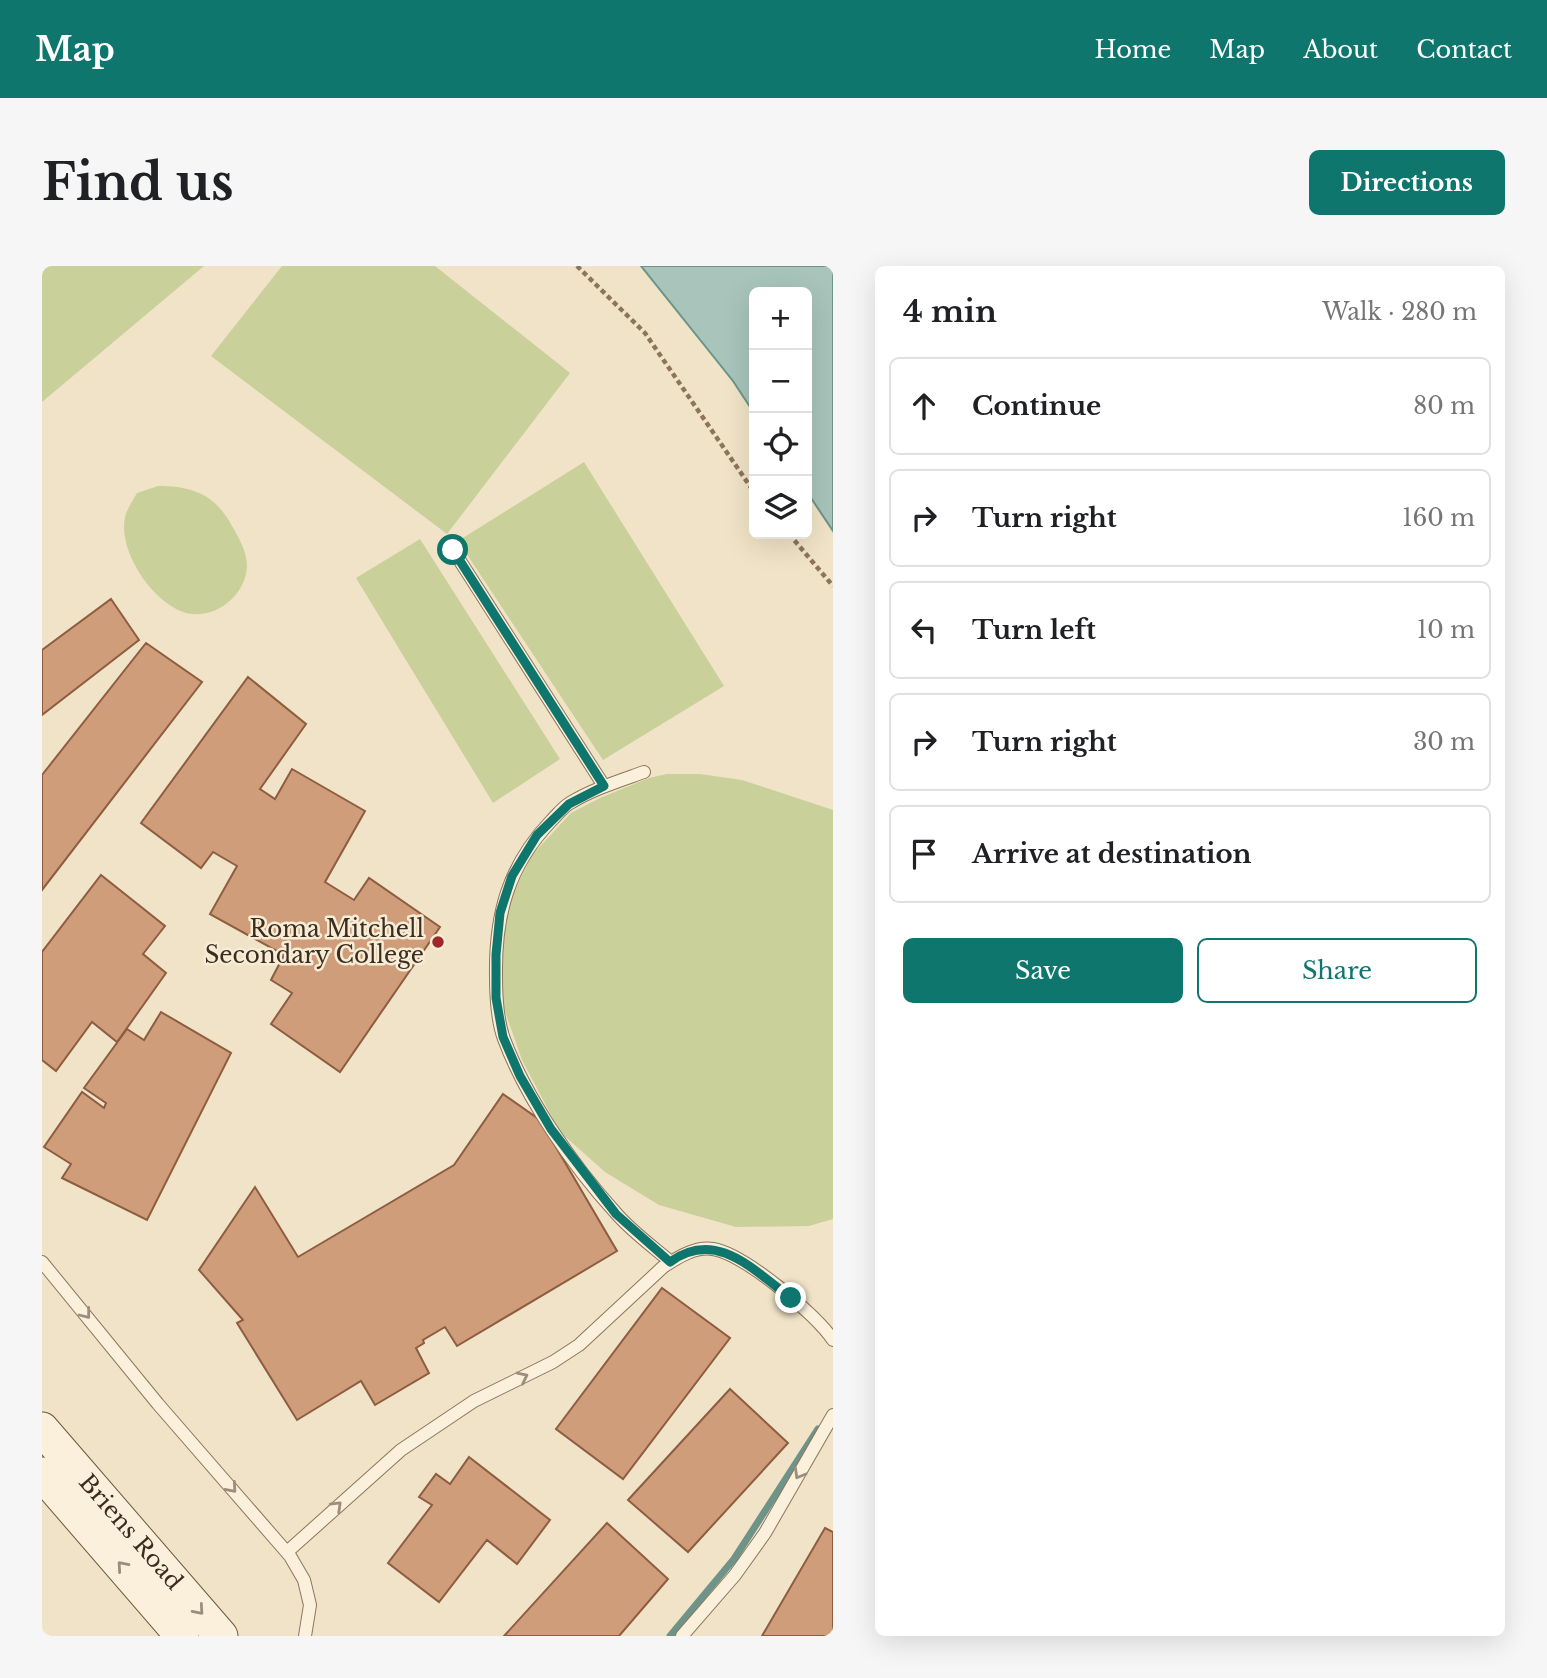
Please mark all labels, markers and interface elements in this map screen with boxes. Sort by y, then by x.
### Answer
text: Map [35,29,115,70]
text: Home [1095,35,1171,64]
text: Map [1209,35,1265,64]
text: About [1303,35,1378,64]
text: Contact [1416,35,1512,64]
button: Directions [1309,150,1505,215]
text: Find us [42,152,234,213]
map controls [749,287,812,539]
button: + [749,287,812,350]
text: 4 min [903,293,997,330]
text: Walk · 280 m [1322,298,1477,326]
button: − [749,350,812,413]
icon: ahead [905,387,943,425]
text: Continue [972,390,1101,422]
text: 80 m [1413,392,1475,420]
button: locate [749,413,812,476]
button: layers [749,476,812,539]
icon: right [905,499,943,537]
text: Turn right [972,502,1117,534]
text: 160 m [1402,504,1475,532]
route start [437,534,468,565]
icon: left [905,611,943,649]
text: Turn left [972,614,1096,646]
text: 10 m [1417,616,1475,644]
icon: right [905,723,943,761]
text: Turn right [972,726,1117,758]
text: 30 m [1413,728,1475,756]
icon: arrive [905,835,943,873]
text: Arrive at destination [972,838,1252,870]
place label: Roma Mitchell Secondary College [204,915,424,969]
marker: Roma Mitchell Secondary College [430,934,446,950]
button: Save [903,938,1183,1003]
button: Share [1197,938,1477,1003]
route end [775,1282,806,1313]
one-way arrow [77,1306,90,1319]
one-way arrow [516,1371,528,1385]
one-way arrow [794,1467,807,1480]
street label: Briens Road [73,1468,189,1595]
one-way arrow [224,1480,236,1493]
one-way arrow [329,1502,342,1515]
one-way arrow [118,1561,130,1574]
one-way arrow [191,1602,203,1615]

